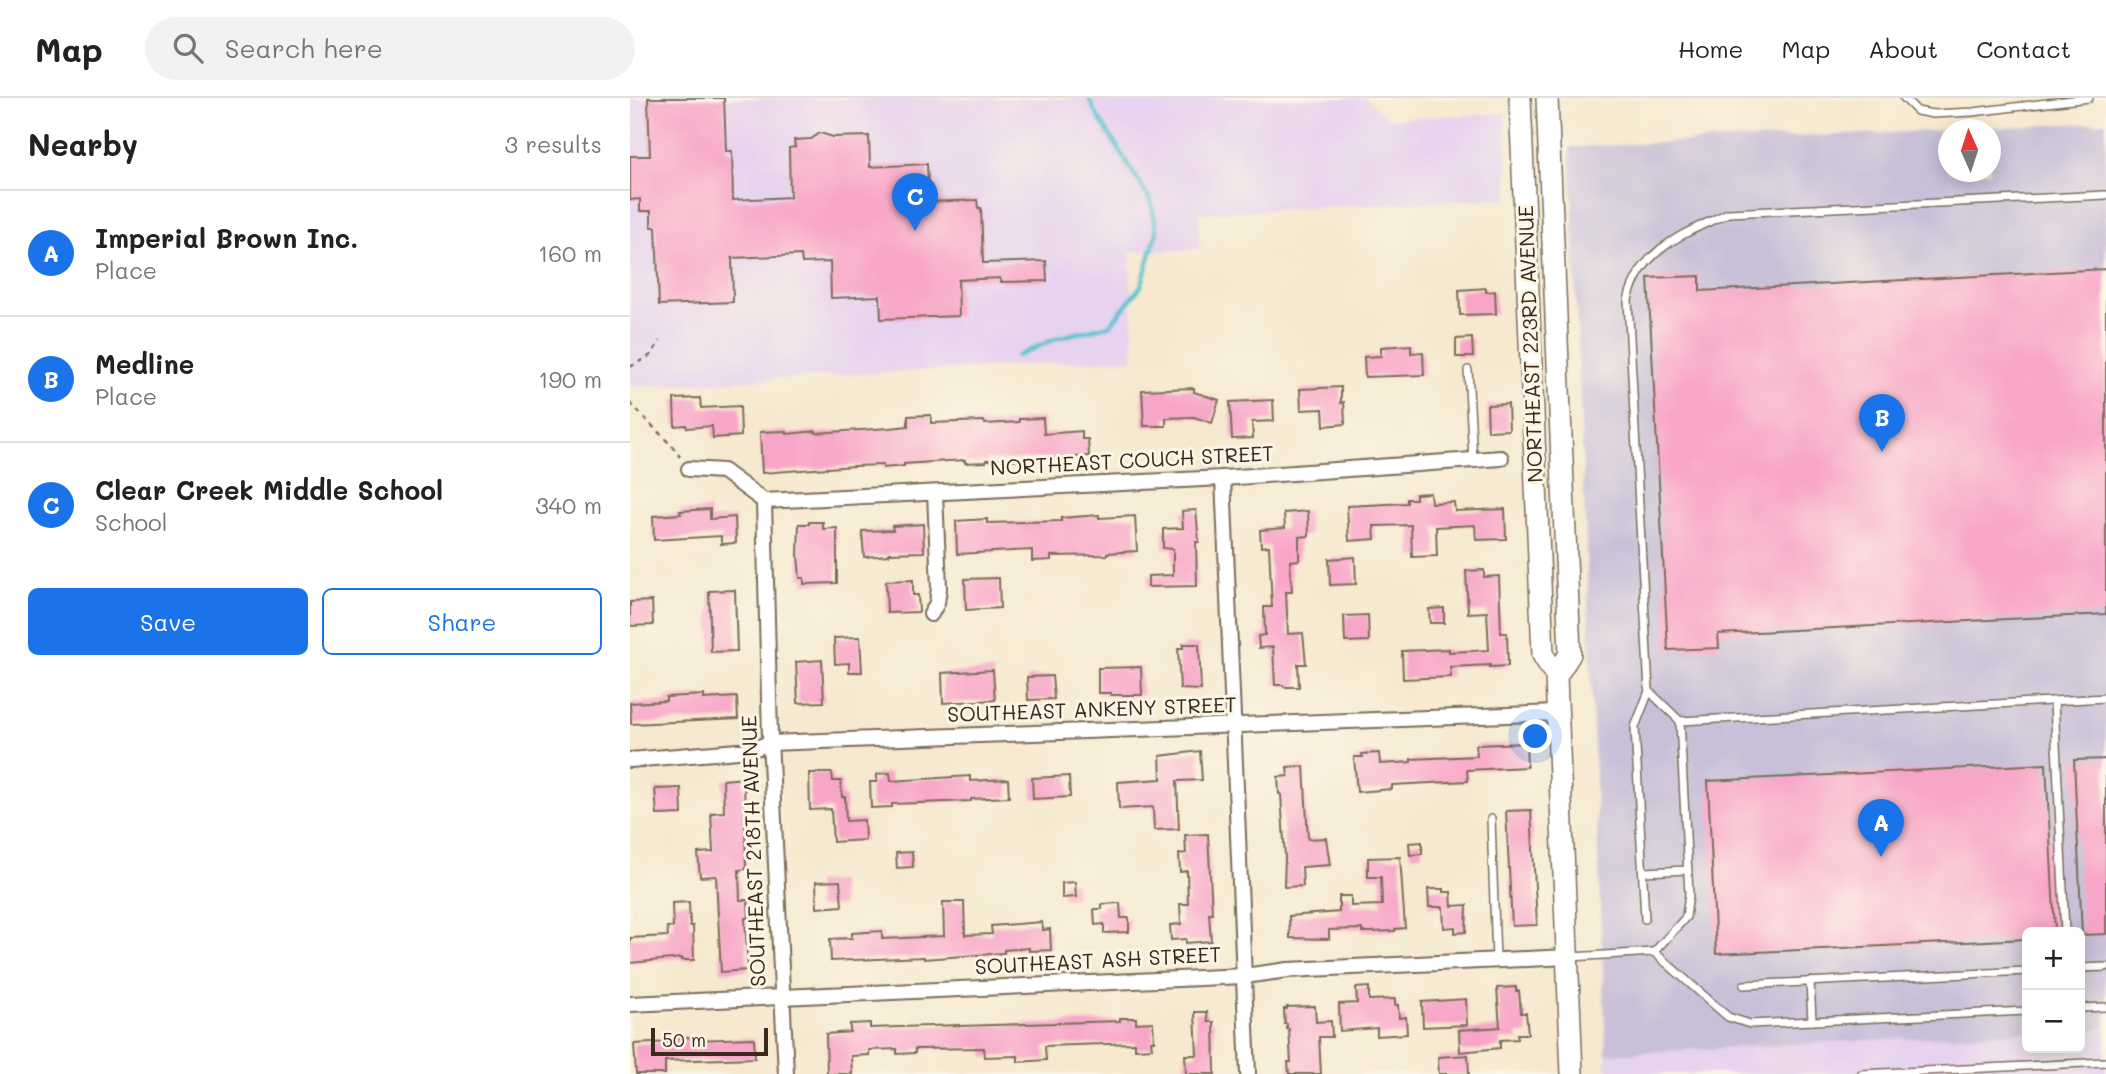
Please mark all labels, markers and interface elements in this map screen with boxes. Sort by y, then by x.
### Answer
search box [145,17,635,80]
text: Map [35,27,103,70]
icon: search [169,29,207,67]
text: Search here [225,31,383,65]
text: Home [1678,33,1743,64]
text: Map [1781,33,1830,64]
text: About [1868,33,1938,64]
text: Contact [1976,33,2071,64]
north arrow [1938,119,2001,182]
text: Nearby [28,124,138,164]
text: 3 results [505,129,602,159]
pin: C [892,173,938,231]
street label: NORTHEAST 223RD AVENUE [1511,205,1548,483]
text: Imperial Brown Inc. [95,221,358,255]
text: A [43,238,59,268]
text: 160 m [538,238,602,268]
text: Place [95,255,157,285]
text: Medline [95,347,194,381]
text: B [43,364,59,394]
text: 190 m [538,364,602,394]
text: Place [95,381,157,411]
pin: B [1859,394,1905,452]
street label: NORTHEAST COUCH STREET [989,439,1275,480]
text: Clear Creek Middle School [95,473,443,507]
text: C [42,490,60,520]
text: 340 m [535,490,602,520]
text: School [95,507,168,537]
button: Save [28,588,308,655]
button: Share [322,588,602,655]
street label: SOUTHEAST ANKENY STREET [947,690,1237,727]
street label: SOUTHEAST 218TH AVENUE [734,715,771,987]
your location [1518,719,1552,753]
pin: A [1858,799,1904,857]
map controls [2022,927,2085,1053]
button: + [2022,927,2085,990]
street label: SOUTHEAST ASH STREET [974,940,1222,979]
button: − [2022,990,2085,1053]
scale bar [651,1025,768,1057]
text: 50 m [662,1027,706,1052]

